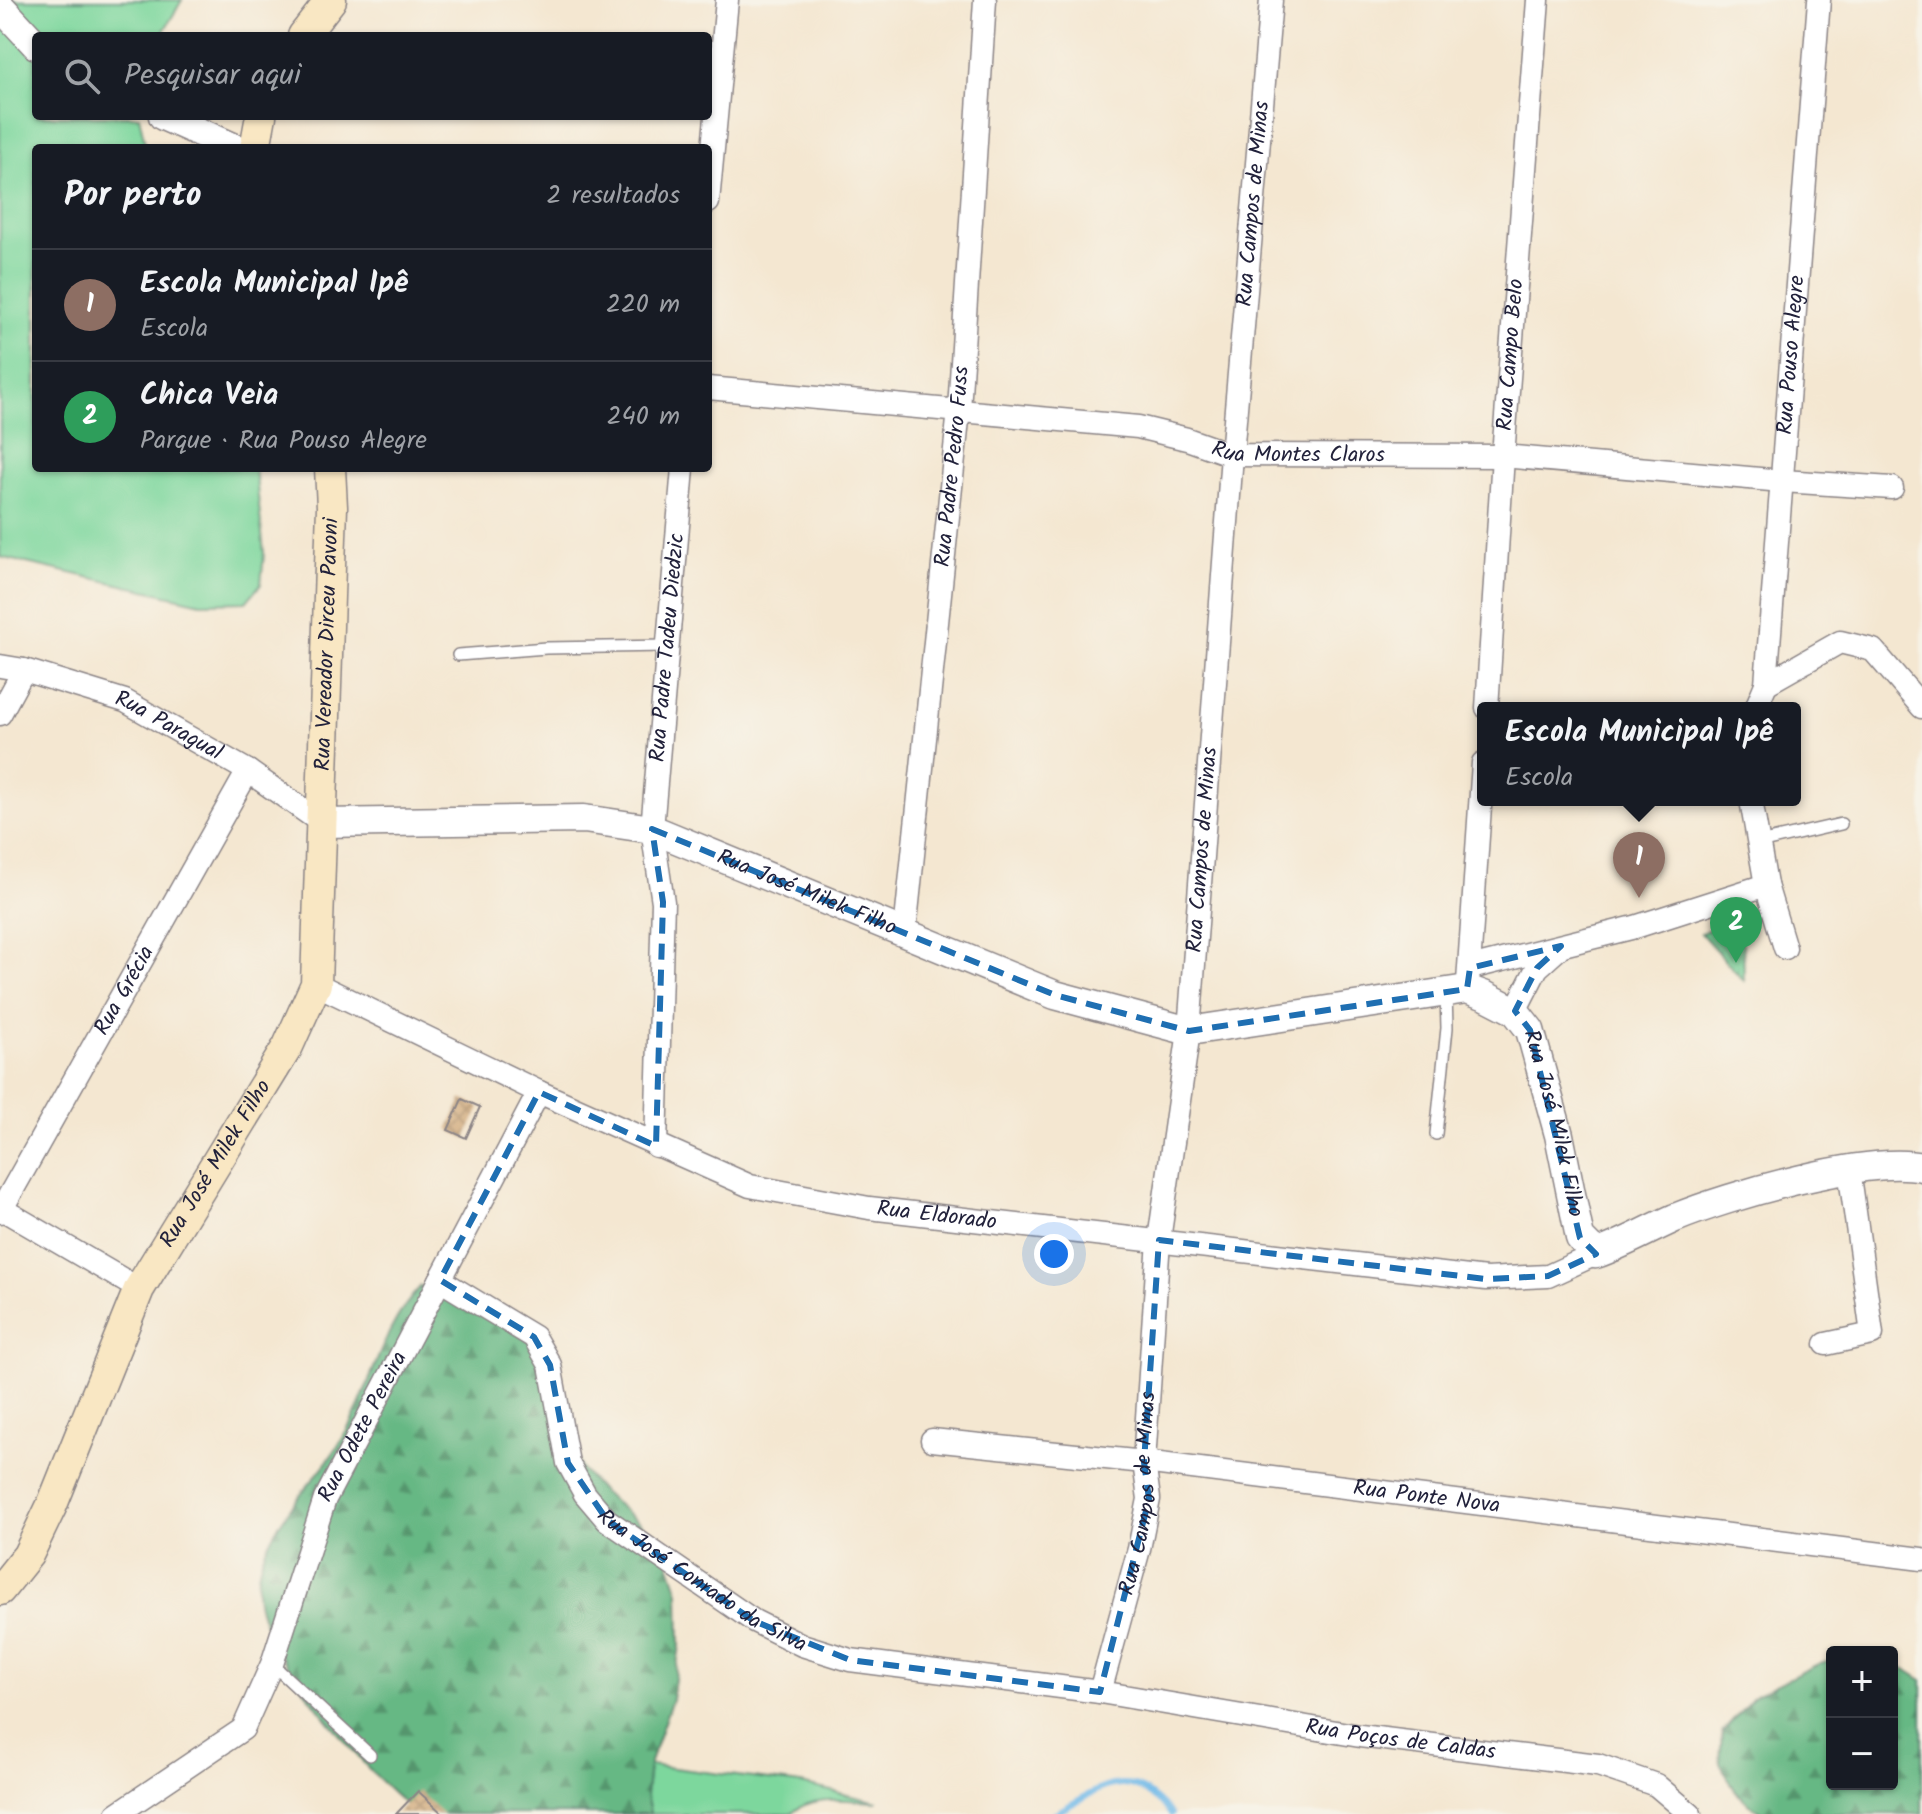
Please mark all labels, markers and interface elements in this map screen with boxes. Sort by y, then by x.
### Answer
search box [32,32,712,120]
text: Pesquisar aqui [124,52,301,100]
icon: search [60,54,104,98]
street label: Rua Campos de Minas [1227,99,1280,308]
text: Por perto [64,169,202,223]
text: 2 resultados [546,175,680,217]
text: Escola Municipal Ipê [140,260,408,308]
street label: Rua Pouso Alegre [1768,274,1815,436]
street label: Rua Campo Belo [1487,278,1534,432]
text: 1 [86,284,94,326]
text: 220 m [606,284,680,326]
text: Escola [140,308,208,350]
street label: Rua Padre Pedro Fuss [925,364,979,569]
text: Chica Veia [140,372,278,420]
text: 2 [82,396,98,438]
text: 240 m [606,396,680,438]
text: Parque · Rua Pouso Alegre [140,420,427,462]
street label: Rua Montes Claros [1206,432,1386,473]
street label: Rua Vereador Dirceu Pavoni [306,517,349,772]
street label: Rua Padre Tadeu Diedzic [640,532,695,763]
street label: Rua Paragual [111,681,229,771]
popup [1477,702,1801,806]
text: Escola Municipal Ipê [1505,709,1773,757]
street label: Rua Campos de Minas [1177,745,1228,954]
text: Escola [1505,757,1573,799]
pin: 1 [1613,832,1665,898]
street label: Rua José Milek Filho [711,840,902,945]
pin: 2 [1710,897,1762,963]
street label: Rua Grécia [85,939,164,1042]
street label: Rua José Milek Filho [1513,1026,1593,1220]
street label: Rua José Milek Filho [151,1073,281,1255]
street label: Rua Eldorado [875,1192,999,1240]
your location [1034,1234,1074,1274]
street label: Rua Odete Pereira [309,1345,417,1509]
street label: Rua Campos de Minas [1110,1390,1167,1599]
street label: Rua Ponte Nova [1351,1471,1502,1524]
street label: Rua José Conrado da Silva [587,1501,813,1662]
map controls [1826,1646,1898,1790]
button: + [1826,1646,1898,1718]
street label: Rua Poços de Caldas [1303,1710,1498,1770]
button: − [1826,1718,1898,1790]

